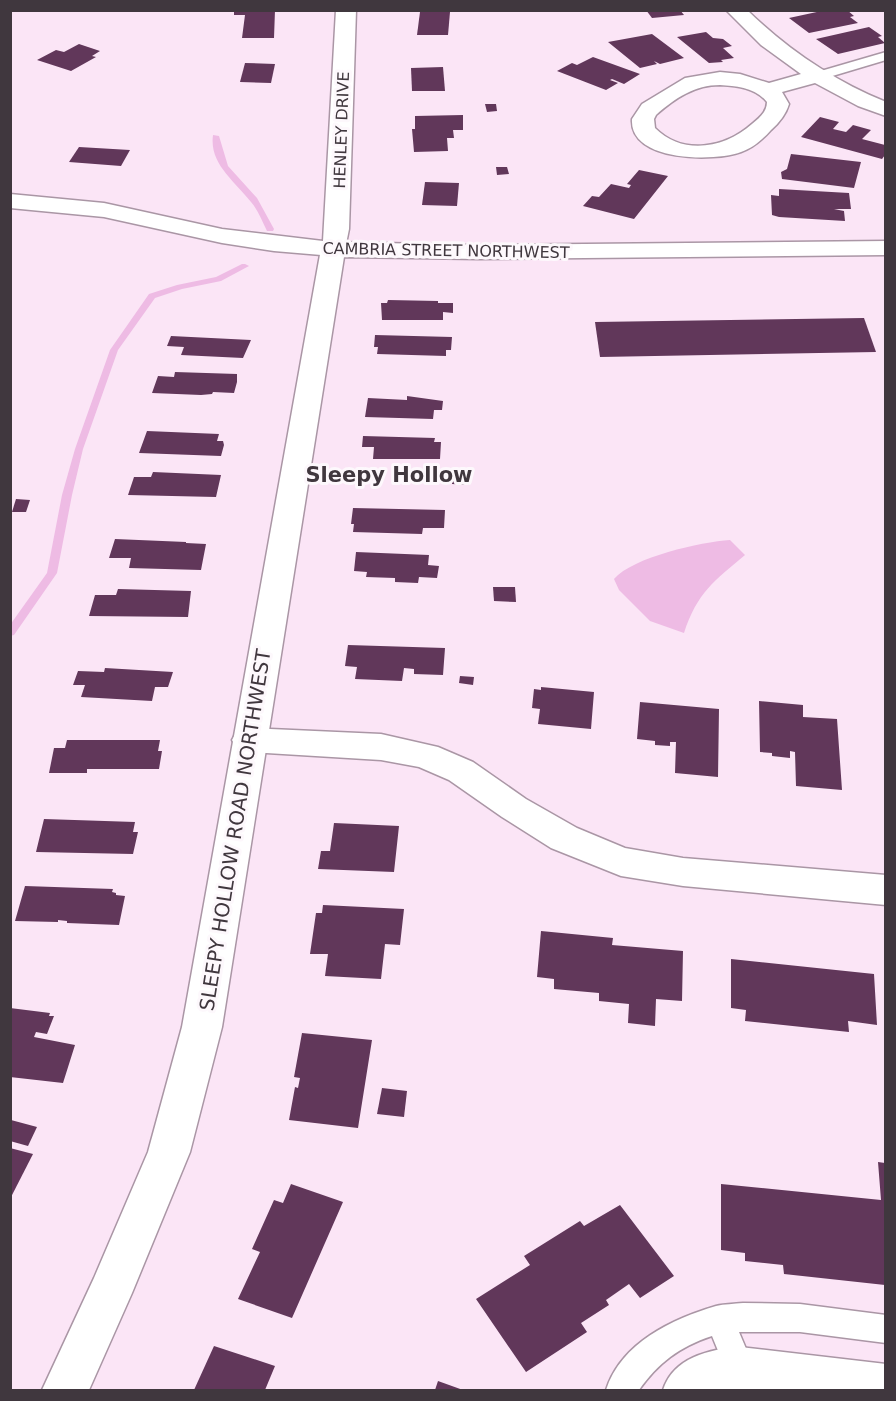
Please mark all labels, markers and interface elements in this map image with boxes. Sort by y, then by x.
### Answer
street label: HENLEY DRIVE [330,71,353,189]
street label: CAMBRIA STREET NORTHWEST [322,239,570,262]
district label: Sleepy Hollow [305,463,473,487]
street label: SLEEPY HOLLOW ROAD NORTHWEST [195,647,276,1013]

